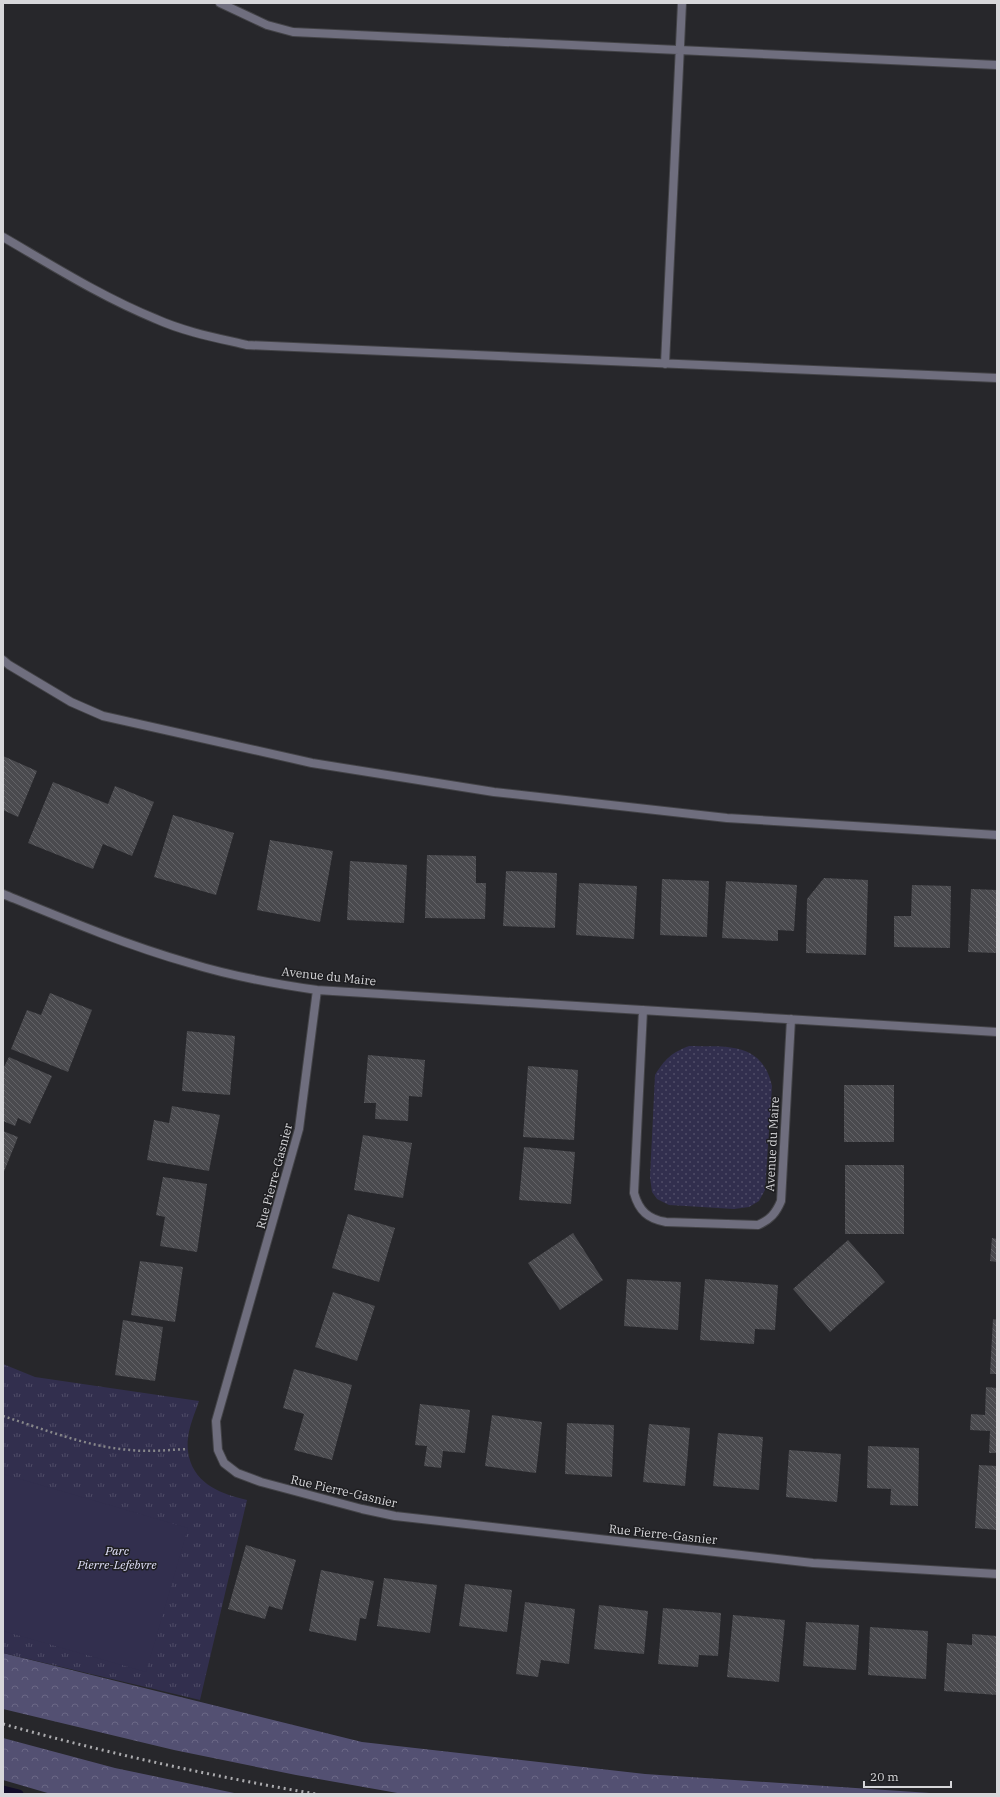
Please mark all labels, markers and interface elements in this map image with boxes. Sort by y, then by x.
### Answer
street label: Avenue du Maire [281,964,377,988]
street label: Avenue du Maire [762,1096,782,1192]
street label: Rue Pierre-Gasnier [253,1121,296,1231]
street label: Rue Pierre-Gasnier [289,1471,399,1511]
street label: Rue Pierre-Gasnier [608,1521,719,1547]
park label: Parc Pierre-Lefebvre [76,1543,157,1572]
scale bar [864,1763,951,1789]
text: 20 m [870,1769,899,1784]

